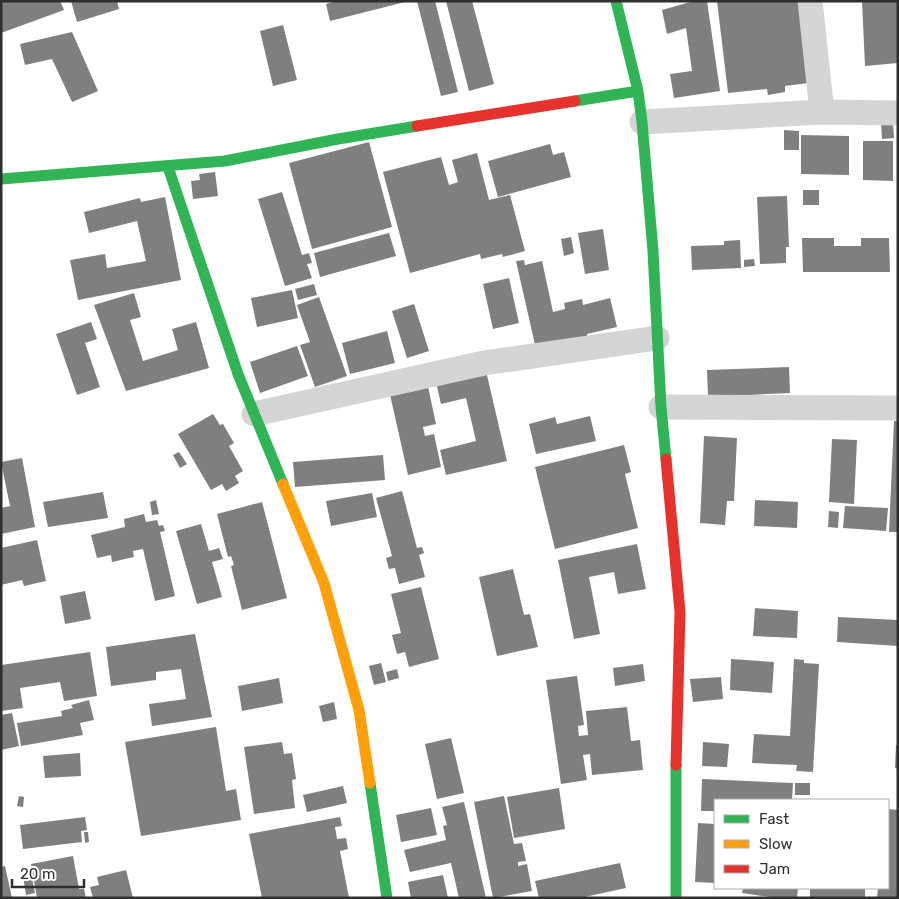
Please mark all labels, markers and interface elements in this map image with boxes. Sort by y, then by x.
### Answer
legend [714,799,889,889]
text: Fast [759,810,789,828]
text: Slow [759,835,792,853]
scale bar [12,856,85,888]
text: Jam [759,860,790,878]
text: 20 m [20,865,55,883]

